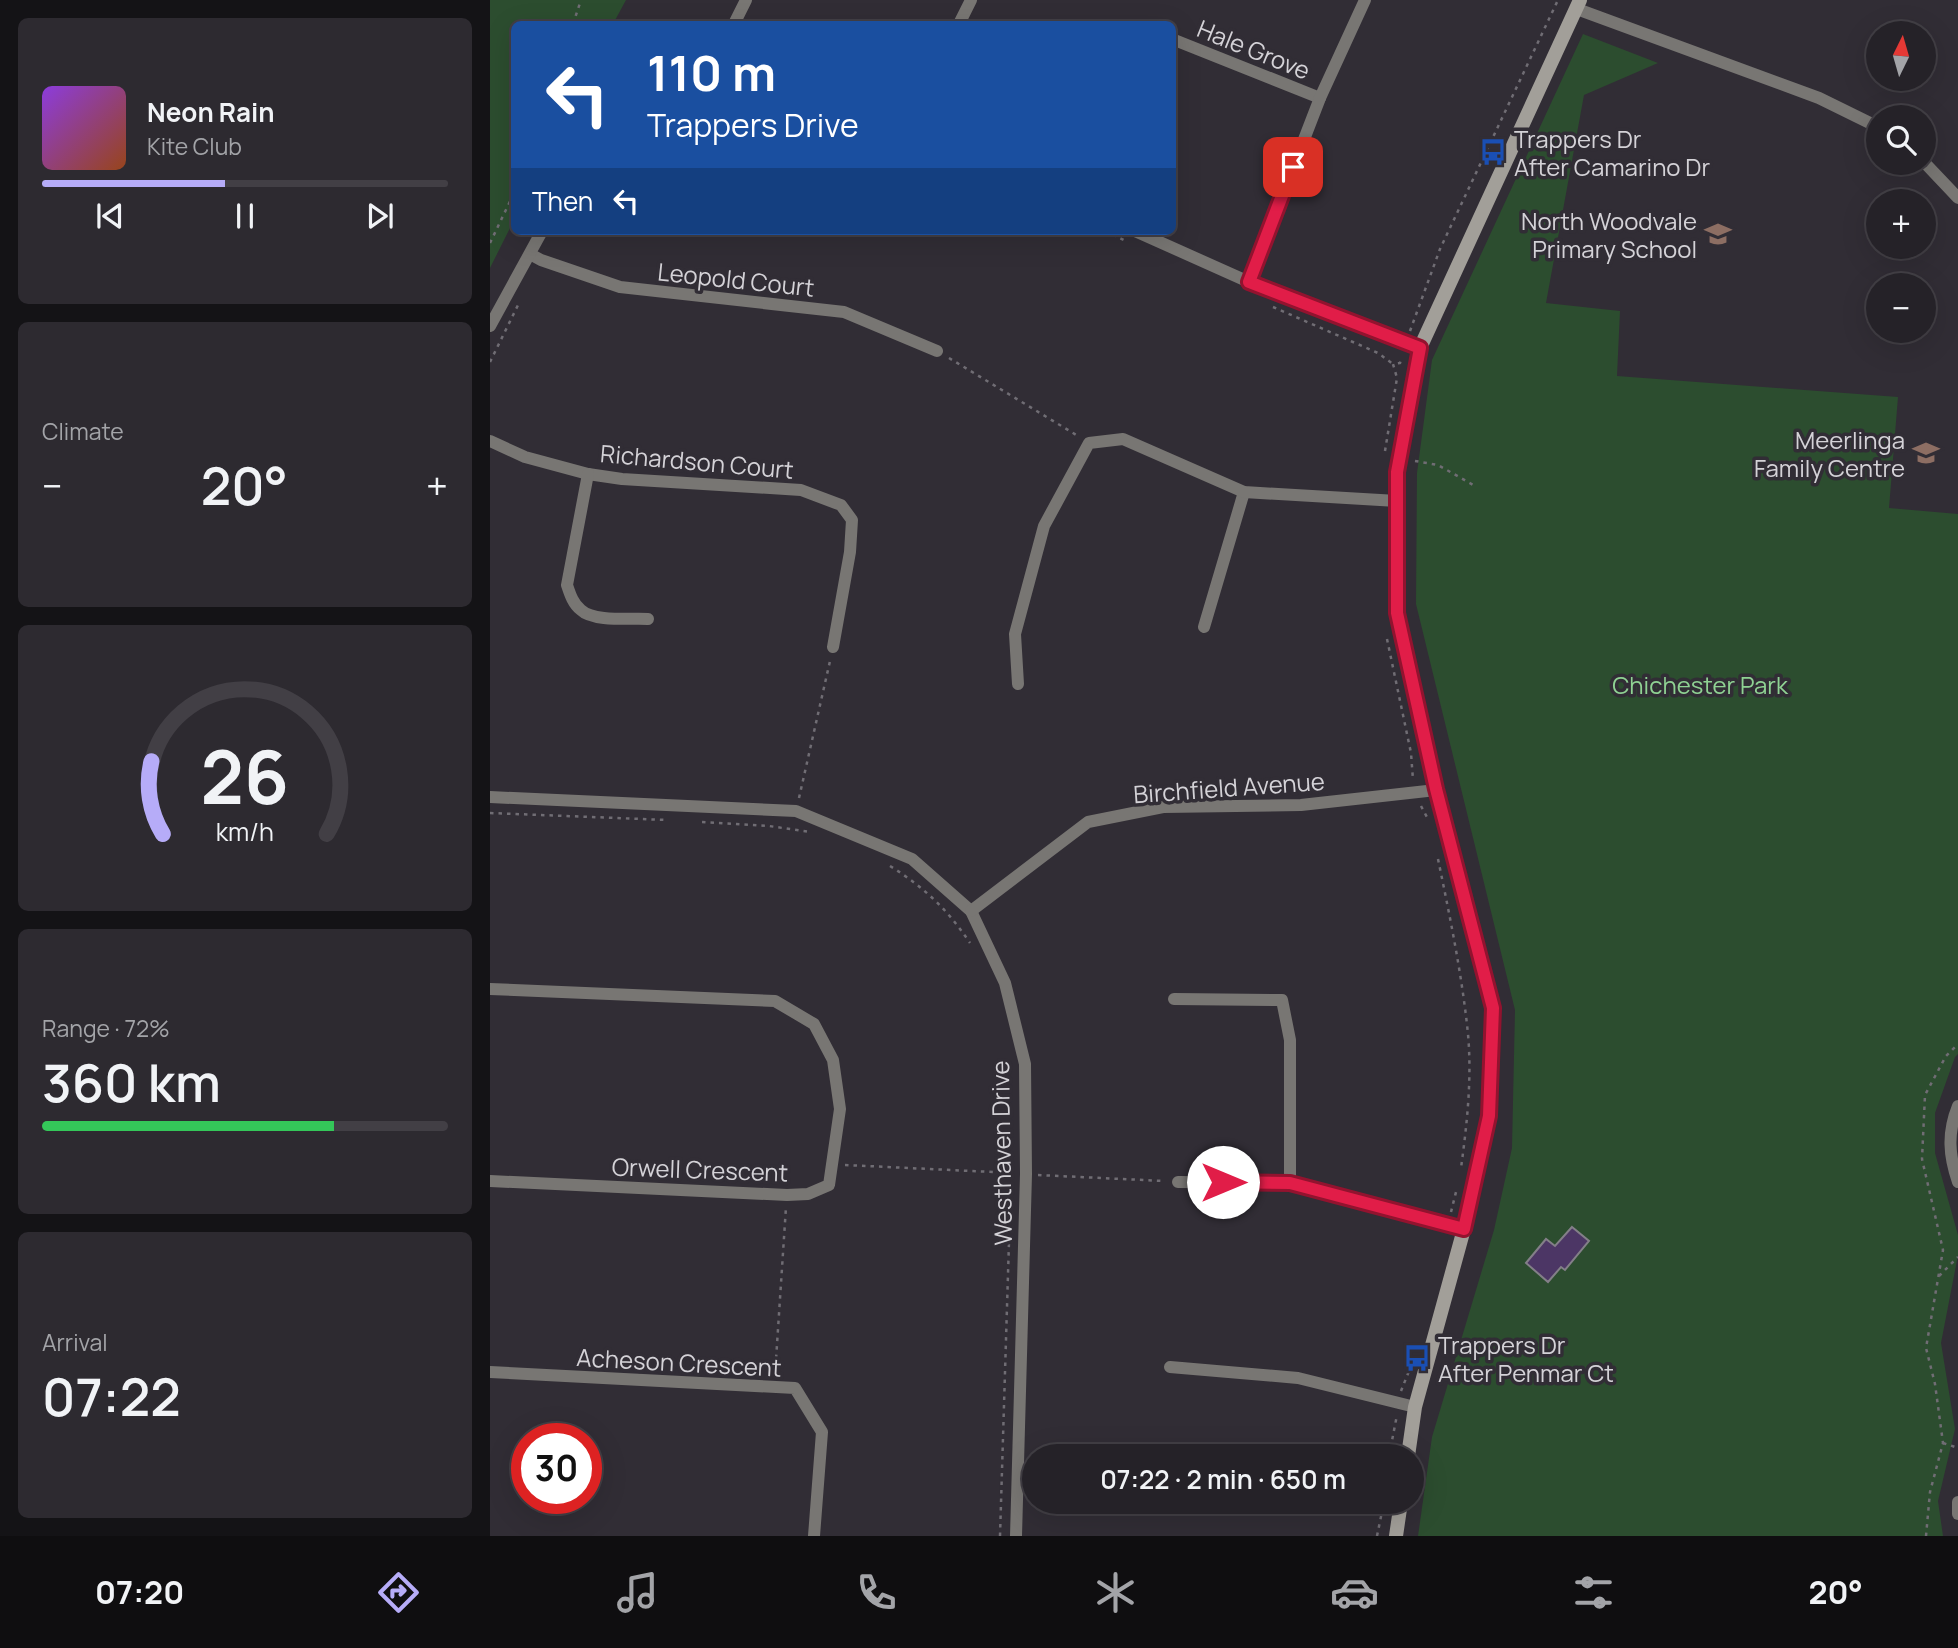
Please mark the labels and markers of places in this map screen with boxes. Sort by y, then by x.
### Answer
place label: Trappers Dr After Camarino Dr [1514,122,1710,183]
pin [1263,137,1323,197]
bus stop icon: Trappers Dr After Camarino Dr [1478,137,1508,167]
place label: North Woodvale Primary School [1521,204,1697,265]
school or university icon: North Woodvale Primary School [1703,219,1733,249]
place label: Meerlinga Family Centre [1754,423,1905,484]
school or university icon: Meerlinga Family Centre [1911,438,1941,468]
place label: Trappers Dr After Penmar Ct [1438,1328,1614,1389]
bus stop icon: Trappers Dr After Penmar Ct [1402,1343,1432,1373]

